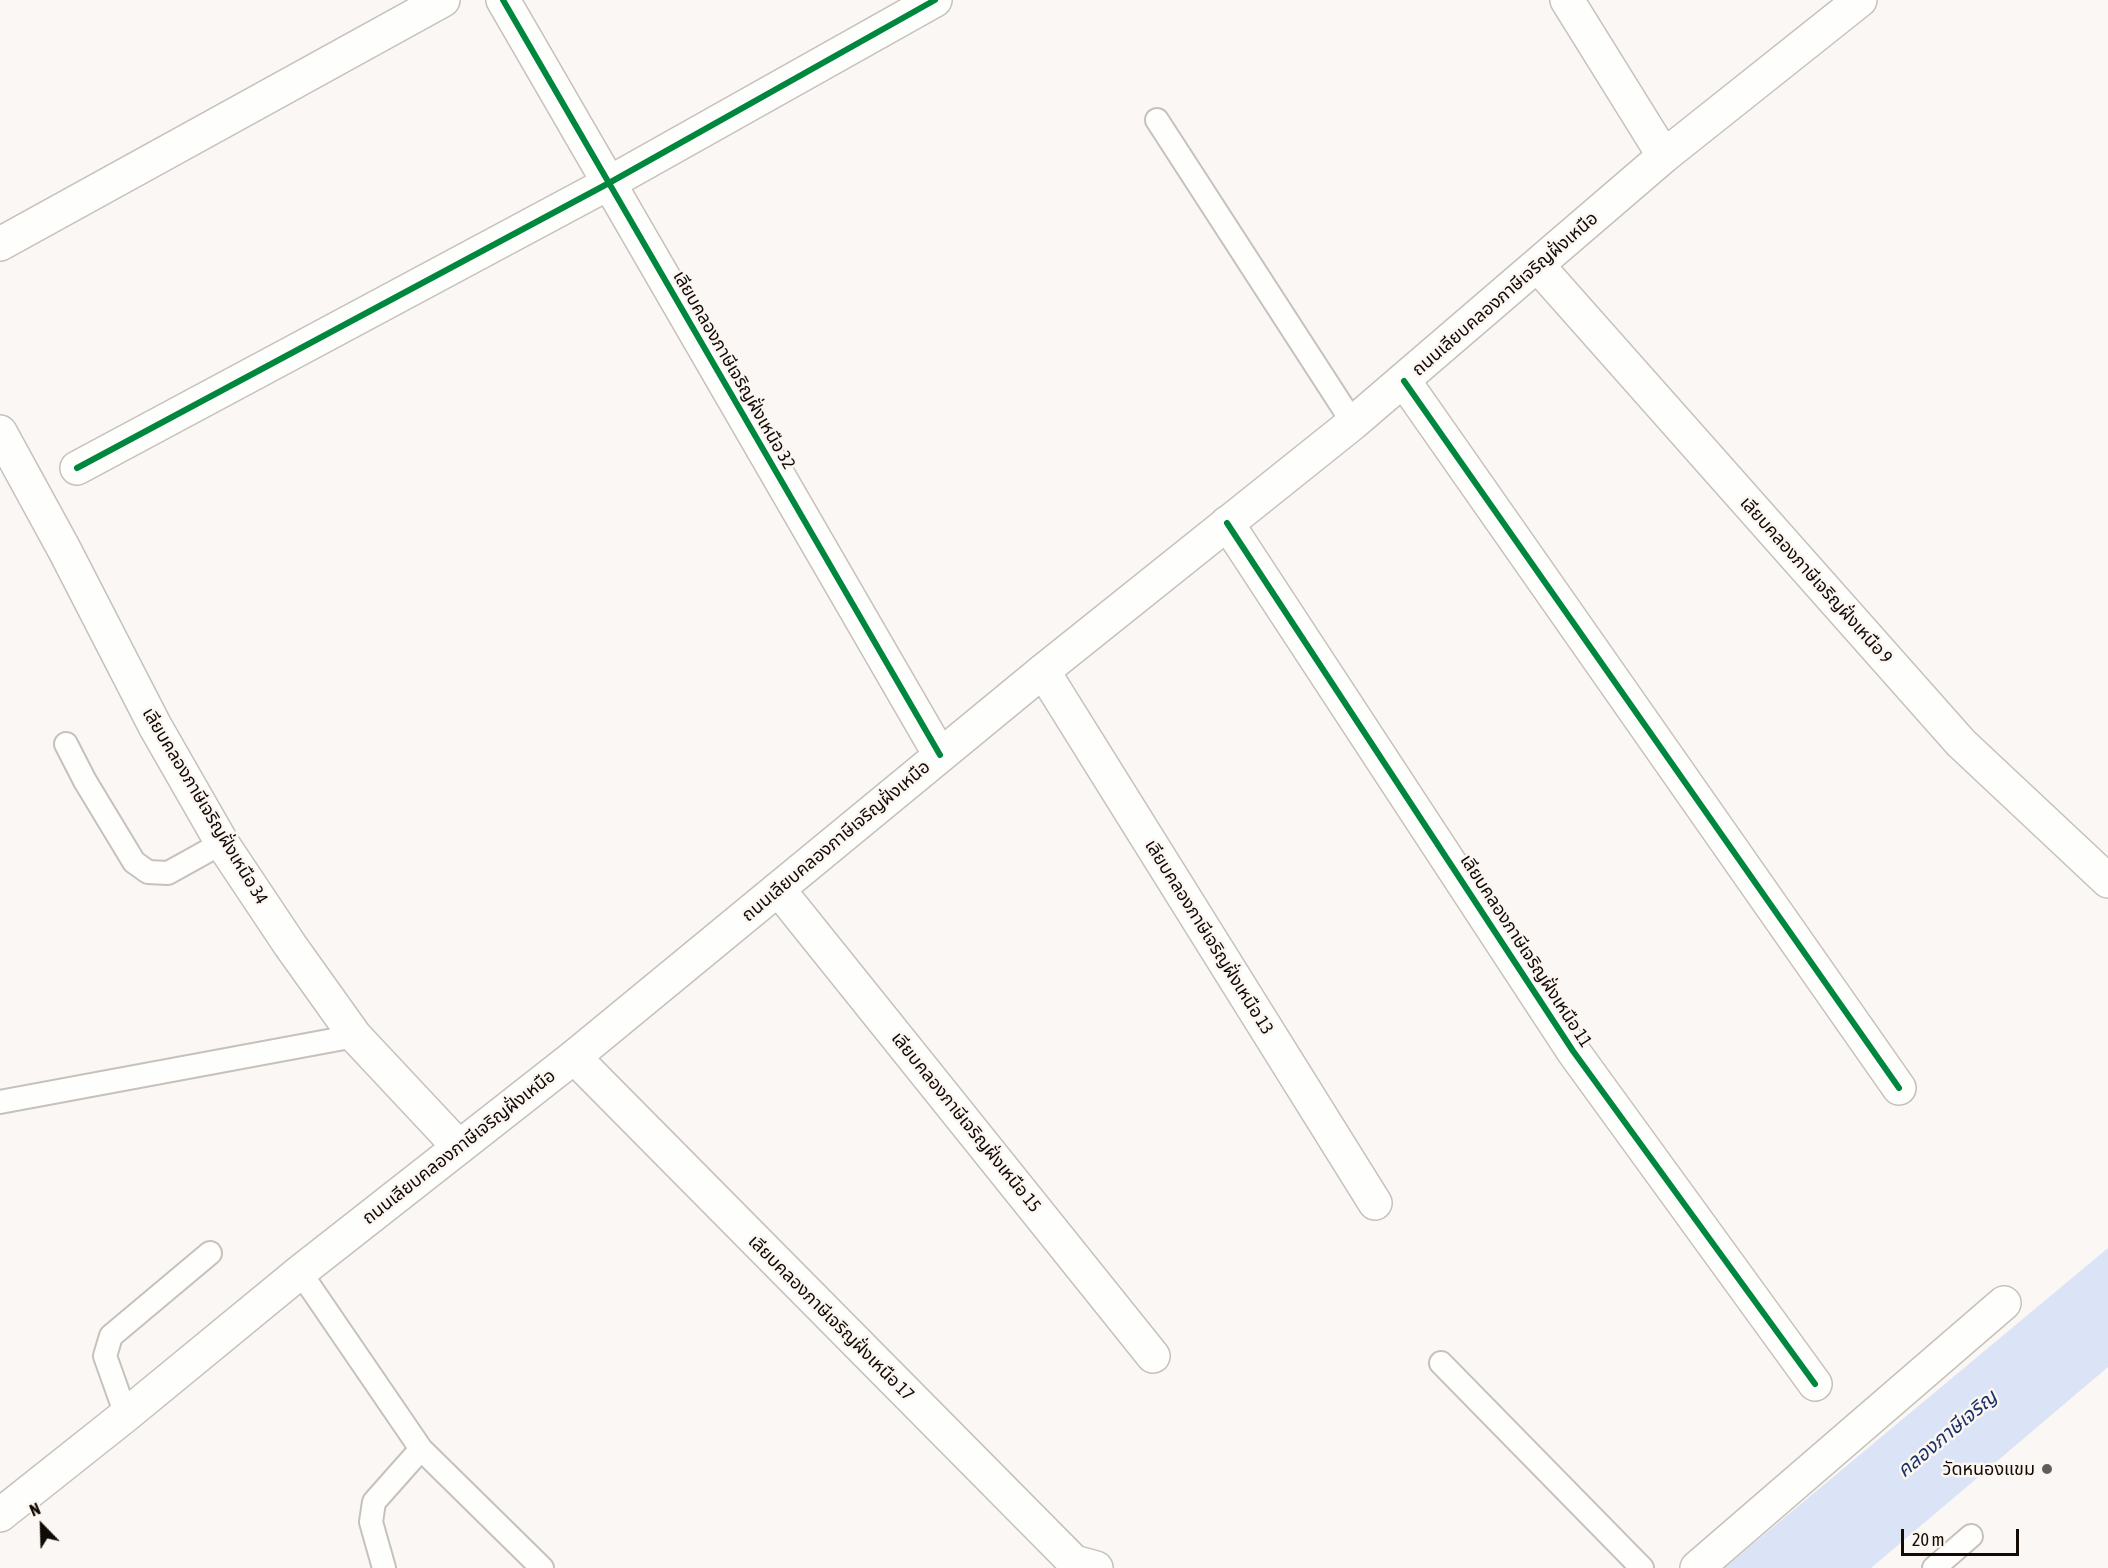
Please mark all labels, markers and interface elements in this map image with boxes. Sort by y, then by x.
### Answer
street label: ถนนเลียบคลองภาษีเจริญฝั่งเหนือ [1408,207,1602,381]
street label: เลียบคลองภาษีเจริญฝั่งเหนือ 32 [668,267,800,473]
street label: เลียบคลองภาษีเจริญฝั่งเหนือ 9 [1735,492,1897,668]
street label: เลียบคลองภาษีเจริญฝั่งเหนือ 34 [138,704,272,908]
street label: ถนนเลียบคลองภาษีเจริญฝั่งเหนือ [738,756,934,926]
street label: เลียบคลองภาษีเจริญฝั่งเหนือ 13 [1140,836,1278,1038]
street label: เลียบคลองภาษีเจริญฝั่งเหนือ 11 [1456,851,1596,1051]
street label: เลียบคลองภาษีเจริญฝั่งเหนือ 15 [887,1028,1045,1216]
street label: ถนนเลียบคลองภาษีเจริญฝั่งเหนือ [358,1065,560,1229]
street label: เลียบคลองภาษีเจริญฝั่งเหนือ 17 [744,1231,918,1405]
water label: คลองภาษีเจริญ [1892,1385,2002,1483]
place label: วัดหนองแขม [1943,1458,2035,1480]
marker: วัดหนองแขม [2040,1462,2054,1476]
north arrow [12,1496,72,1556]
text: N [27,1499,43,1520]
scale bar [1904,1517,2022,1555]
text: 20 m [1912,1529,1944,1550]

